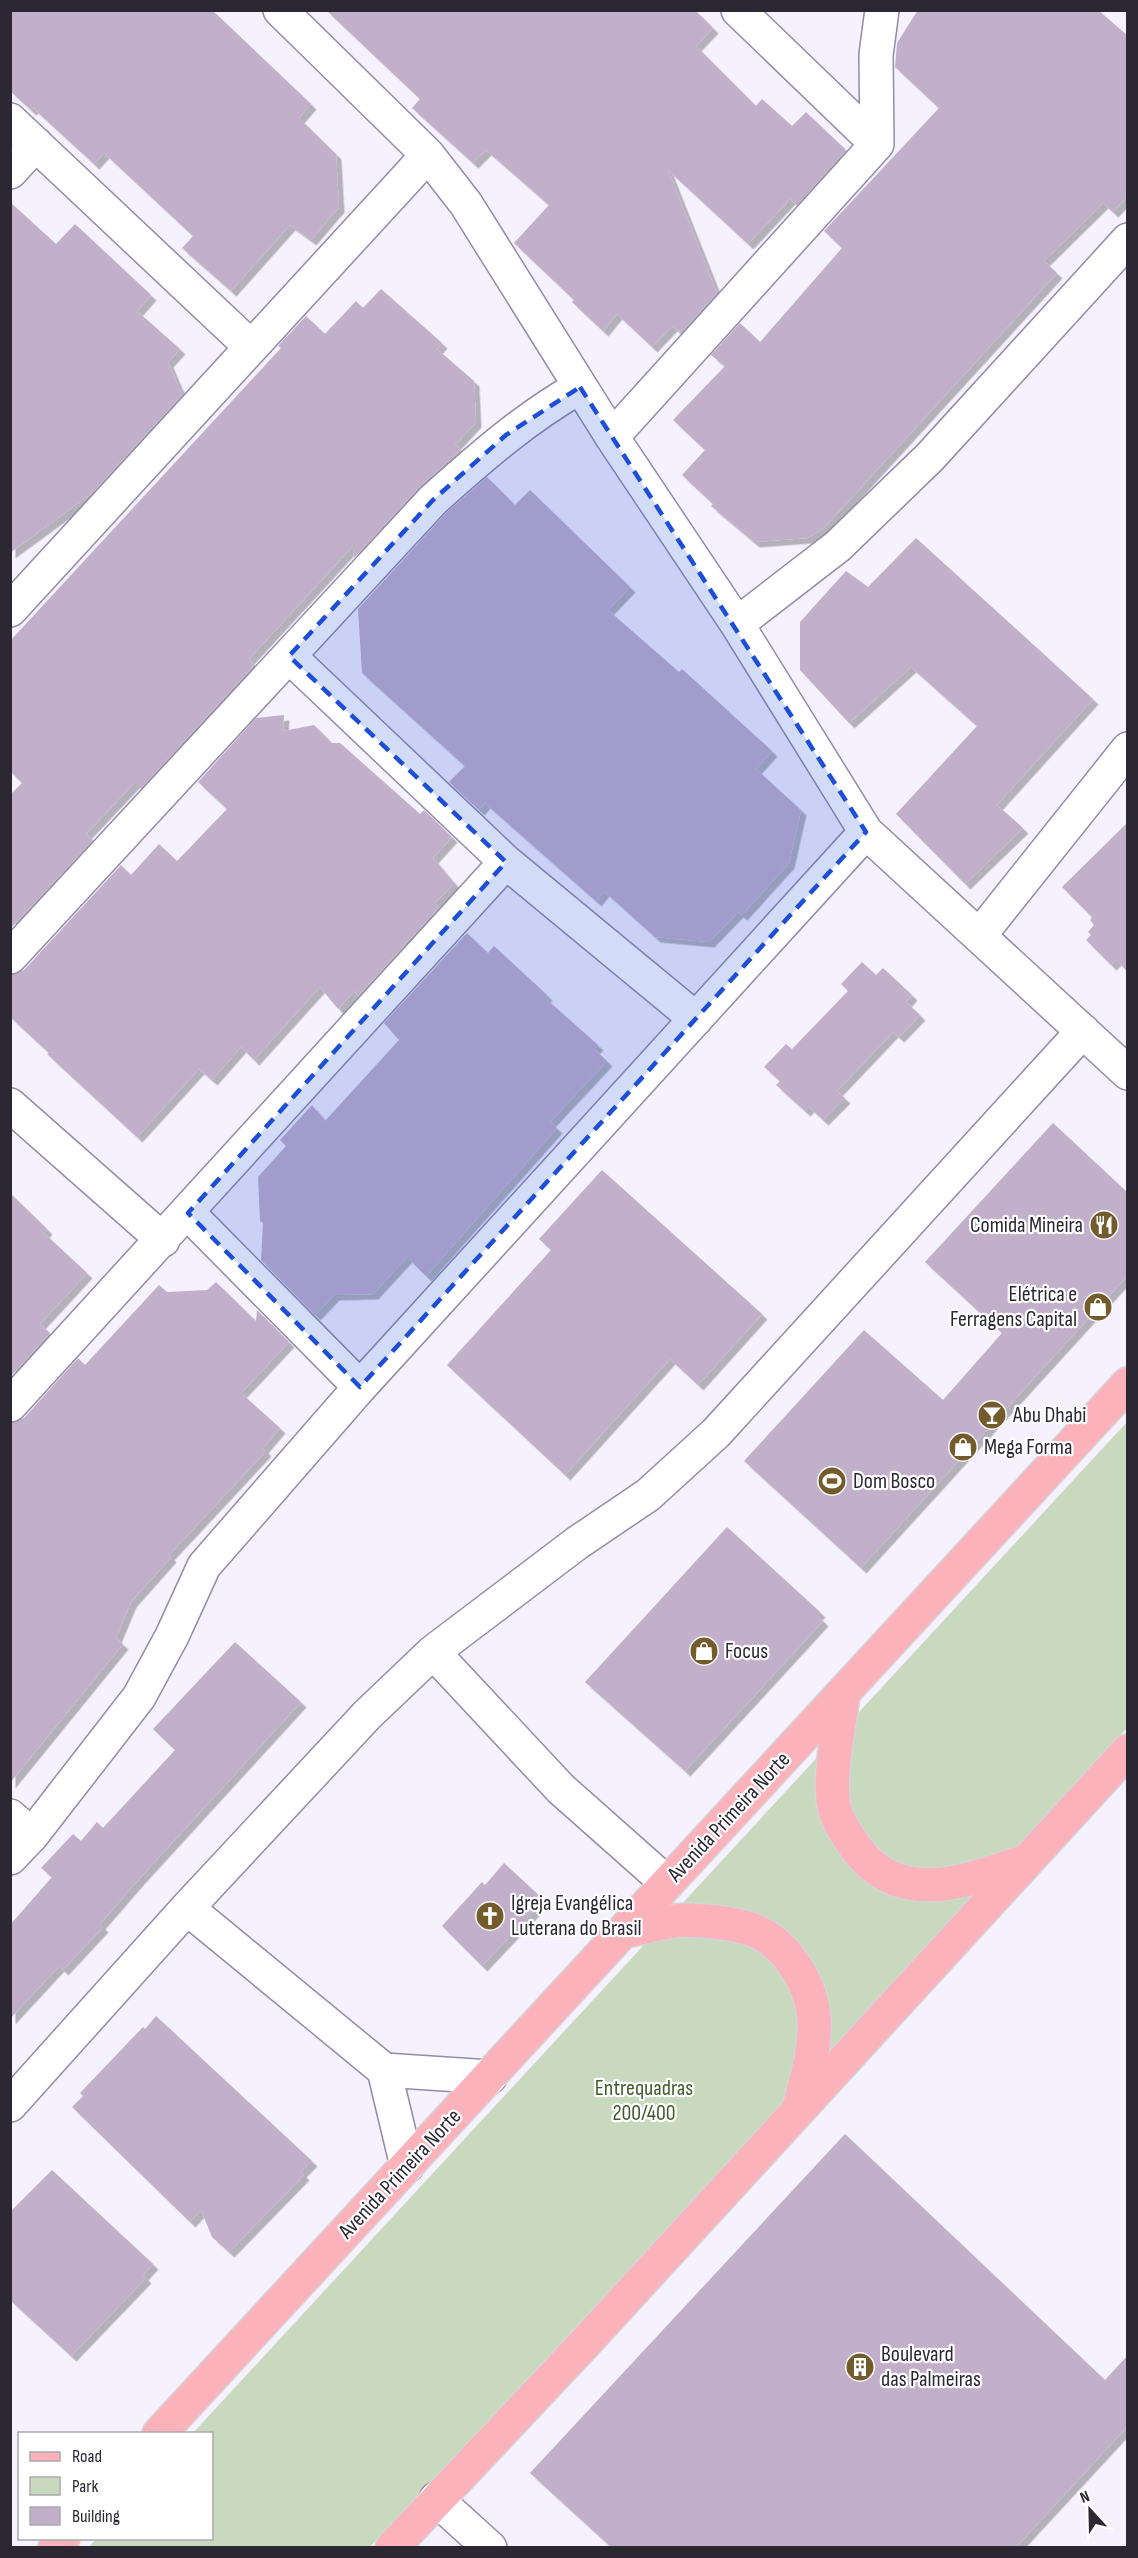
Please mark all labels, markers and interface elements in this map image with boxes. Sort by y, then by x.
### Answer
restaurant icon: Comida Mineira [1088,1209,1120,1241]
place label: Comida Mineira [970,1212,1083,1239]
place label: Elétrica e Ferragens Capital [950,1281,1077,1333]
shop icon: Elétrica e Ferragens Capital [1082,1291,1114,1323]
bar icon: Abu Dhabi [976,1399,1008,1431]
place label: Abu Dhabi [1012,1402,1086,1429]
shop icon: Mega Forma [947,1431,979,1463]
place label: Mega Forma [984,1434,1072,1461]
sports icon: Dom Bosco [816,1465,848,1497]
place label: Dom Bosco [853,1468,935,1495]
shop icon: Focus [688,1635,720,1667]
place label: Focus [725,1638,768,1665]
street label: Avenida Primeira Norte [661,1746,796,1888]
place label: Igreja Evangélica Luterana do Brasil [511,1890,642,1942]
church icon: Igreja Evangélica Luterana do Brasil [474,1900,506,1932]
park label: Entrequadras 200/400 [595,2075,693,2127]
street label: Avenida Primeira Norte [332,2103,467,2245]
place label: Boulevard das Palmeiras [881,2341,981,2393]
building icon: Boulevard das Palmeiras [844,2351,876,2383]
legend [18,2432,213,2540]
text: Road [72,2446,102,2467]
text: Park [72,2476,98,2497]
north arrow [1060,2480,1120,2540]
text: N [1077,2487,1092,2508]
text: Building [72,2506,120,2527]

